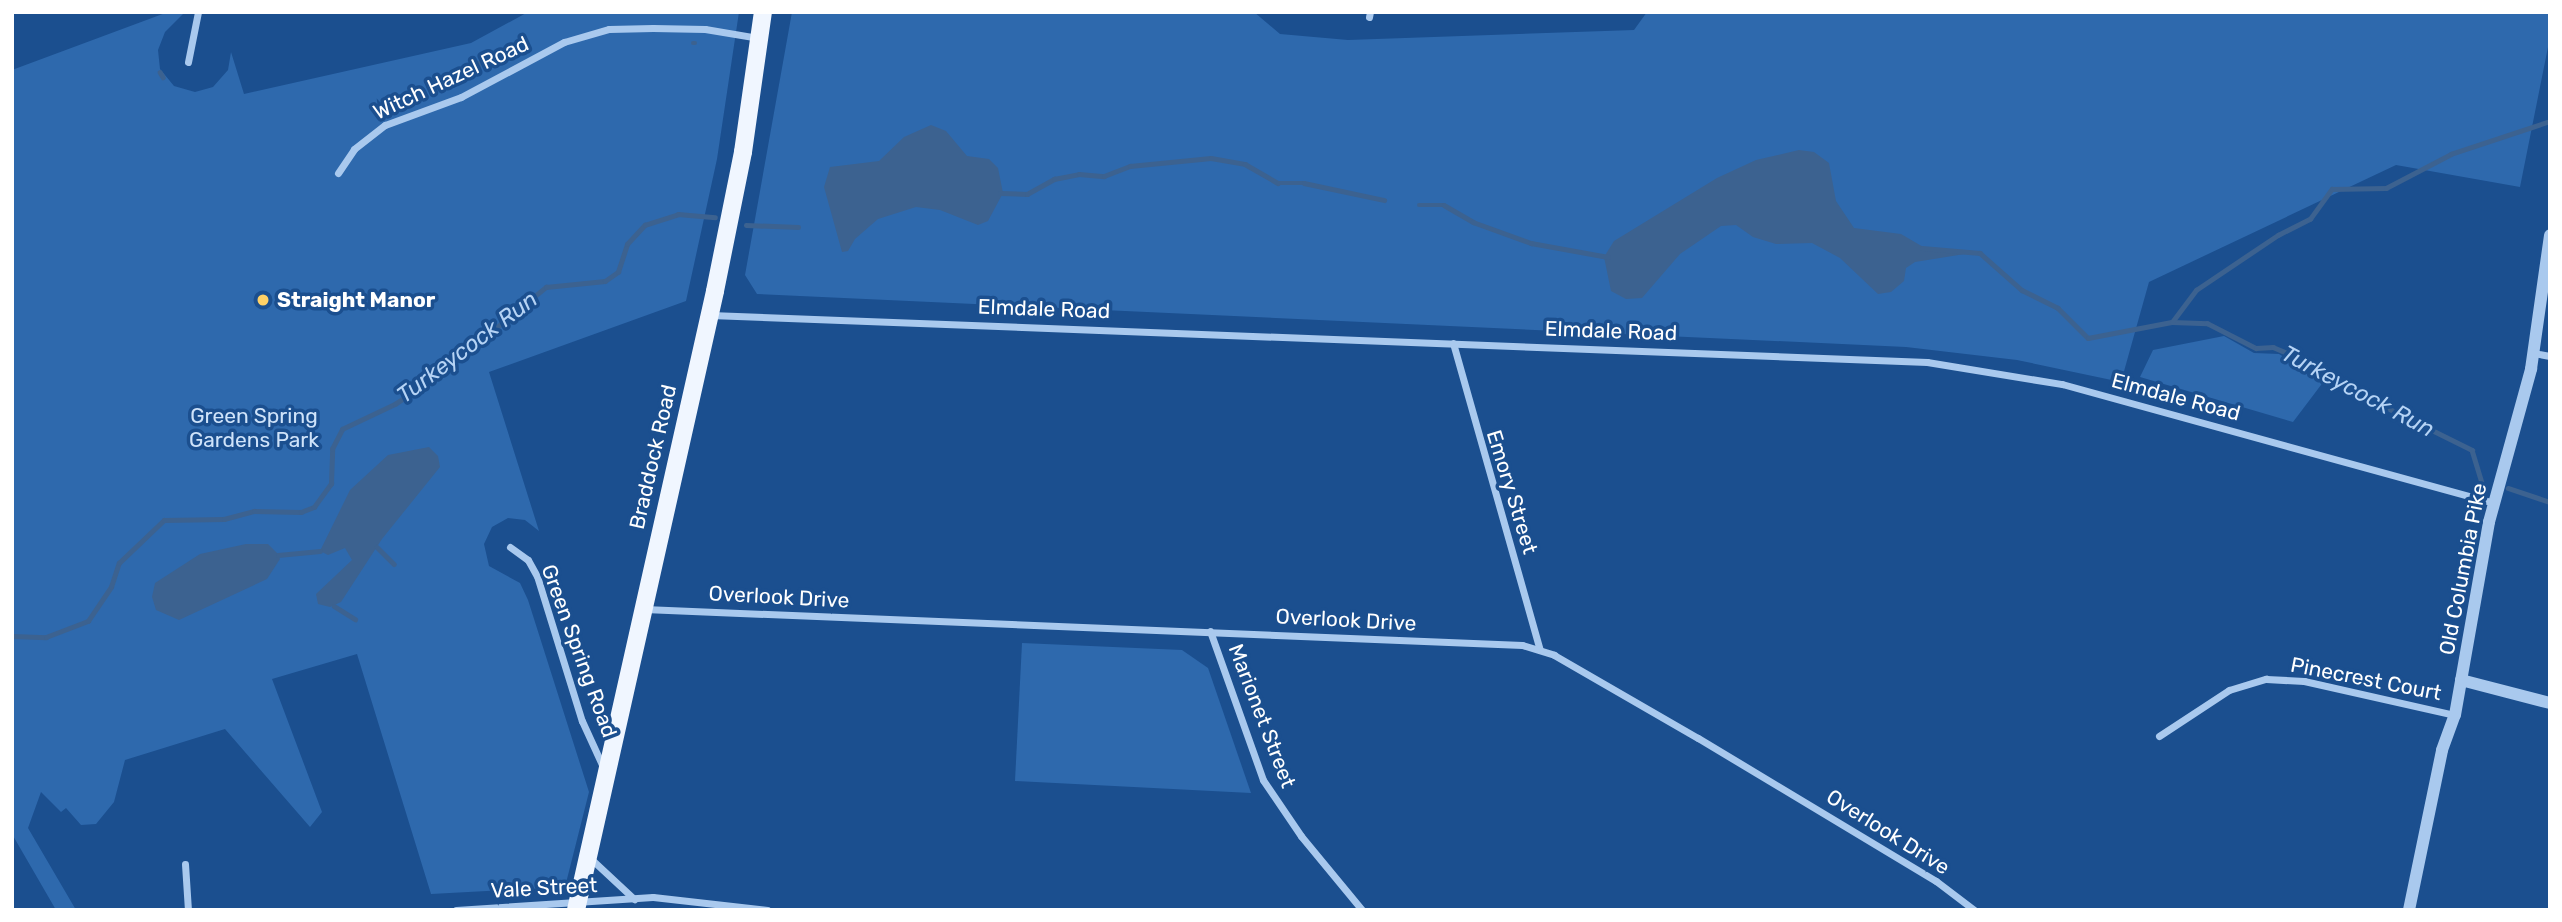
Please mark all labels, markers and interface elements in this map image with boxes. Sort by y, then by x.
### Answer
street label: Witch Hazel Road [369,31,533,125]
water label: Turkeycock Run [391,285,543,409]
place label: Straight Manor [277,287,435,313]
marker: Straight Manor [255,292,271,308]
street label: Elmdale Road [977,294,1111,324]
street label: Elmdale Road [1544,316,1678,346]
water label: Turkeycock Run [2277,339,2439,443]
street label: Elmdale Road [2109,368,2243,426]
street label: Braddock Road [624,382,682,532]
park label: Green Spring Gardens Park [189,403,319,453]
street label: Emory Street [1481,427,1543,557]
street label: Old Columbia Pike [2434,481,2492,657]
street label: Green Spring Road [536,561,622,741]
street label: Overlook Drive [708,581,850,613]
street label: Overlook Drive [1275,604,1417,636]
street label: Marionet Street [1223,641,1301,791]
street label: Pinecrest Court [2288,652,2444,706]
street label: Overlook Drive [1822,784,1954,880]
street label: Vale Street [490,873,598,903]

